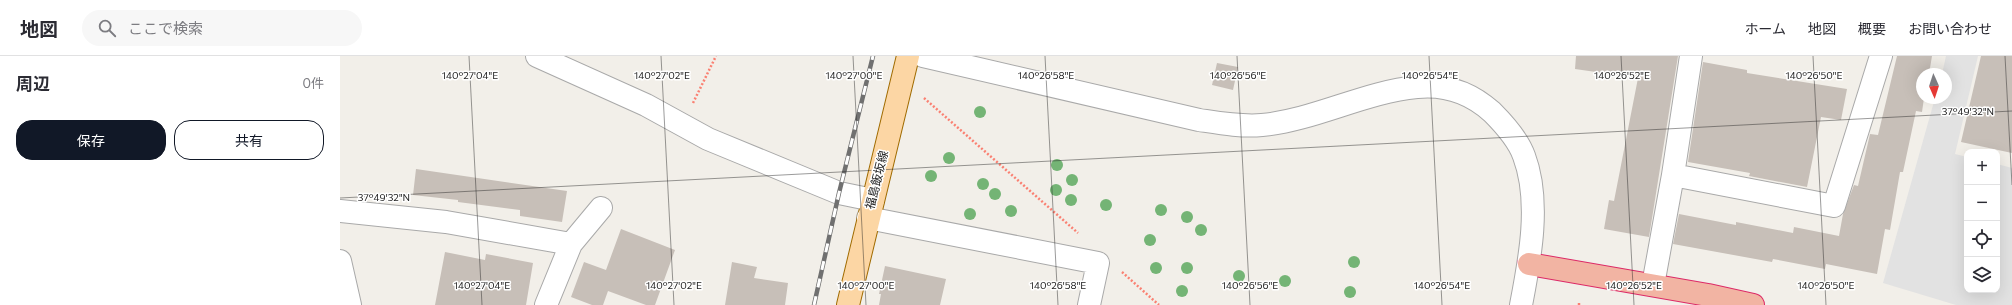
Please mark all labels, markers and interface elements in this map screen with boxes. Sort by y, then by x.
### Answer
search box [82,10,362,46]
text: 地図 [20,17,58,40]
icon: search [96,17,118,39]
text: ここで検索 [128,19,203,37]
text: ホーム [1744,20,1786,37]
text: 地図 [1808,20,1836,37]
text: 概要 [1858,20,1886,37]
text: お問い合わせ [1908,20,1992,37]
north arrow [1916,68,1952,104]
text: 140°27'04"E [442,69,498,81]
text: 140°27'02"E [634,69,690,81]
text: 140°27'00"E [825,69,883,81]
text: 140°26'58"E [1018,69,1074,81]
text: 140°26'56"E [1210,69,1266,81]
text: 140°26'54"E [1402,69,1458,81]
text: 140°26'52"E [1594,69,1650,81]
text: 140°26'50"E [1785,69,1843,81]
text: 周辺 [16,73,50,94]
text: 0件 [303,75,324,91]
text: 37°49'32"N [1942,105,1994,117]
button: 保存 [16,120,166,160]
button: 共有 [174,120,324,160]
street label: 福島飯坂線 [862,149,890,211]
map controls [1964,149,2000,293]
button: + [1964,149,2000,185]
button: − [1964,185,2000,221]
text: 37°49'32"N [358,191,410,203]
button: locate [1964,221,2000,257]
button: layers [1964,257,2000,293]
text: 140°27'04"E [454,279,510,291]
text: 140°27'02"E [646,279,702,291]
text: 140°27'00"E [837,279,895,291]
text: 140°26'58"E [1030,279,1086,291]
text: 140°26'56"E [1222,279,1278,291]
text: 140°26'54"E [1414,279,1470,291]
text: 140°26'52"E [1606,279,1662,291]
text: 140°26'50"E [1797,279,1855,291]

